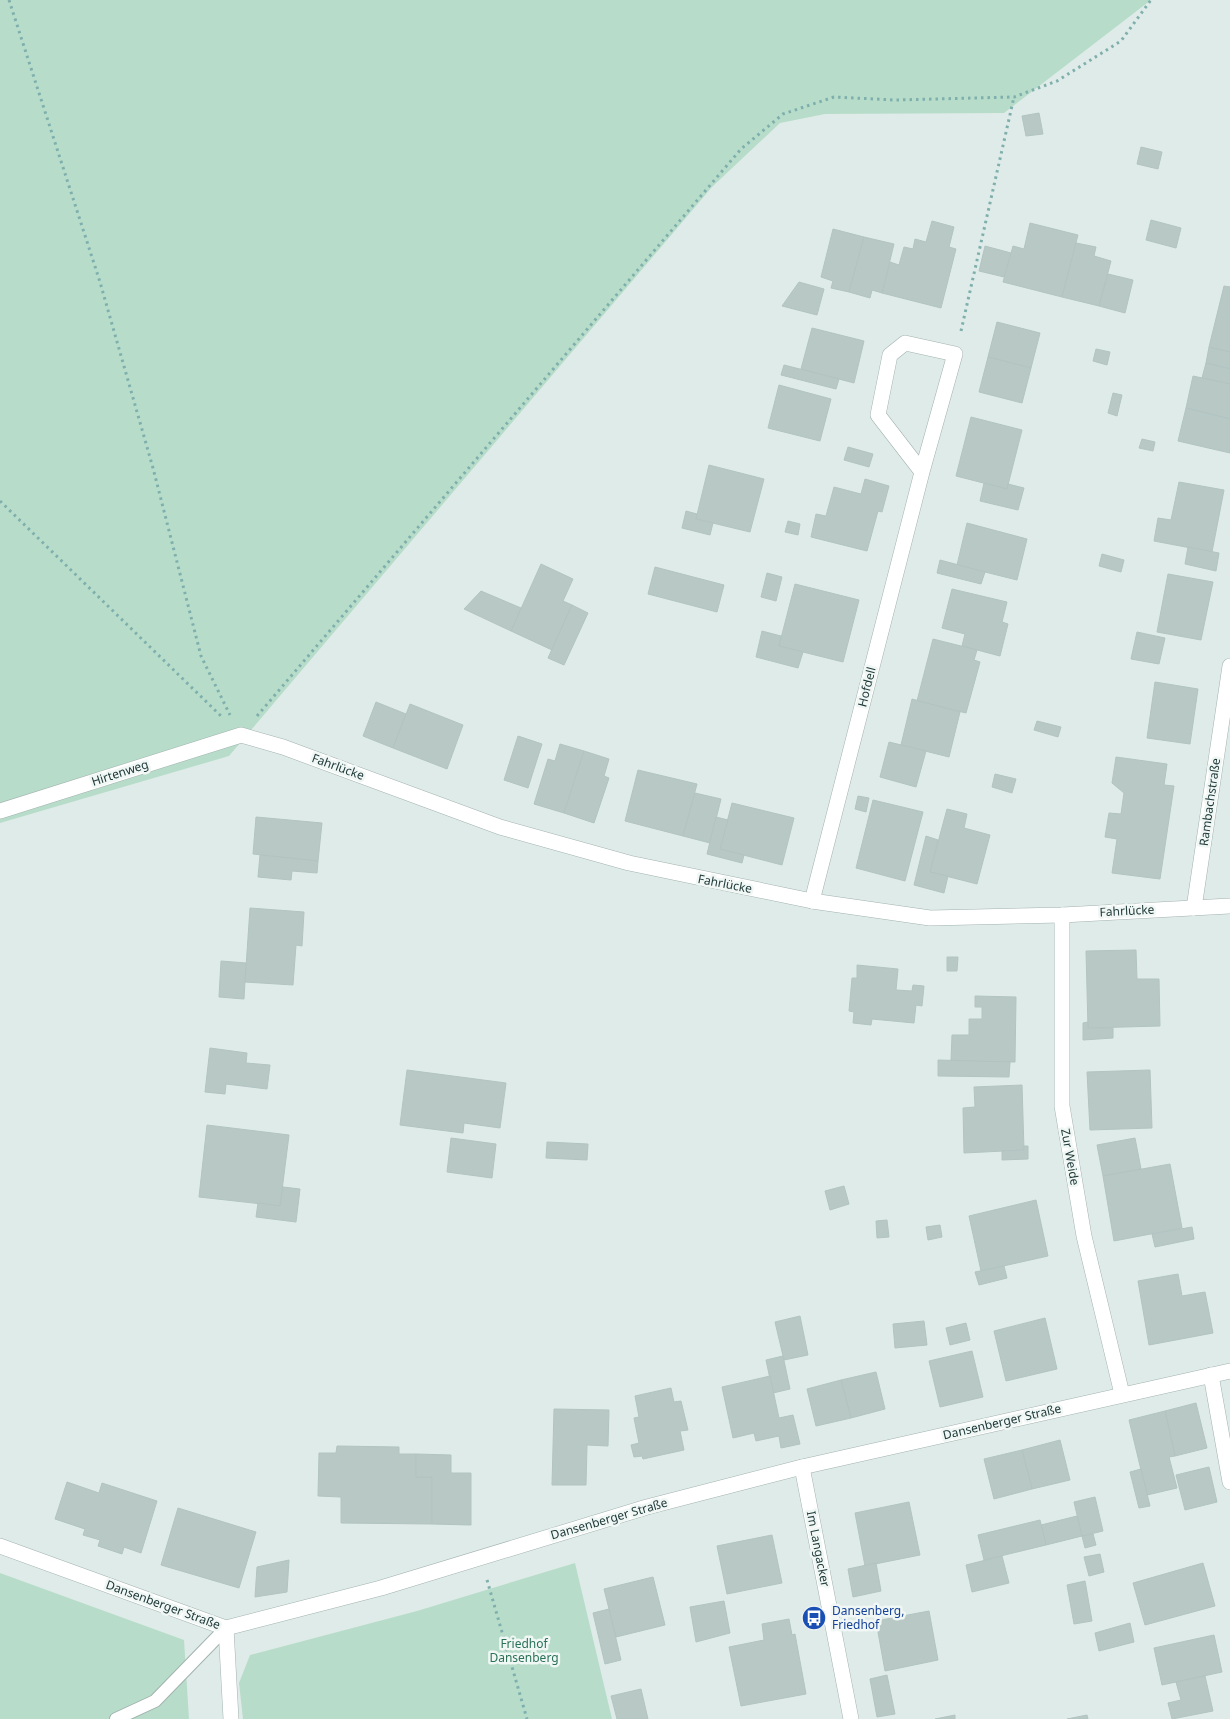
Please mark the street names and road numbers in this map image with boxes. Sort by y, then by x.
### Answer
street label: Hofdell [853,665,880,709]
street label: Fahrlücke [310,749,367,784]
street label: Hirtenweg [89,755,151,790]
street label: Rambachstraße [1195,757,1224,847]
street label: Fahrlücke [697,870,754,897]
street label: Fahrlücke [1099,901,1155,920]
street label: Zur Weide [1057,1127,1084,1187]
street label: Dansenberger Straße [941,1400,1063,1443]
street label: Dansenberger Straße [548,1494,669,1543]
street label: Im Langacker [803,1510,834,1588]
street label: Dansenberger Straße [104,1576,223,1633]

